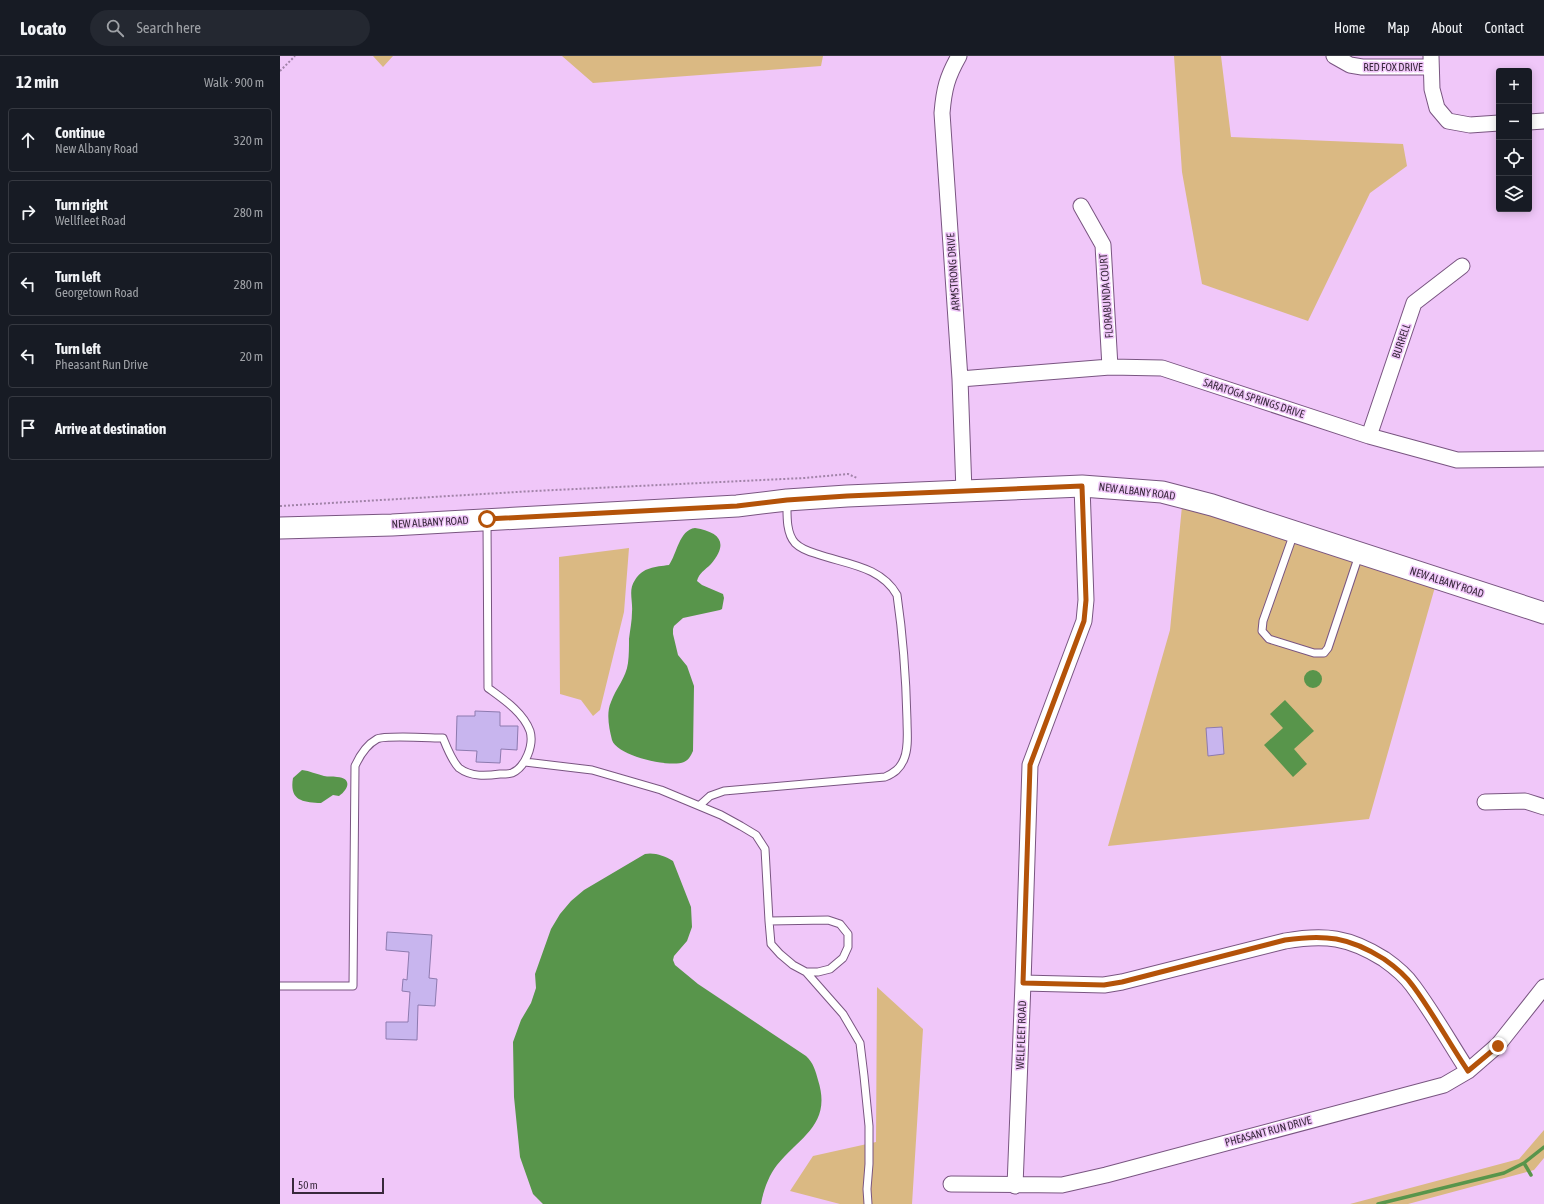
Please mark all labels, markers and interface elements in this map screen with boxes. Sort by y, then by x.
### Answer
search box [90,10,370,46]
text: Locato [20,17,66,39]
icon: search [104,17,126,39]
text: Search here [136,19,201,36]
text: Home [1334,20,1365,36]
text: Map [1387,20,1410,36]
text: About [1432,20,1463,36]
text: Contact [1485,20,1524,36]
street label: RED FOX DRIVE [1363,61,1423,73]
map controls [1496,68,1532,212]
button: + [1496,68,1532,104]
text: 12 min [16,72,59,92]
text: Walk · 900 m [204,75,264,90]
button: − [1496,104,1532,140]
text: Continue [55,124,105,141]
icon: ahead [17,129,39,151]
text: 320 m [234,133,263,148]
button: locate [1496,140,1532,176]
text: New Albany Road [55,141,138,156]
button: layers [1496,176,1532,212]
text: Turn right [55,196,108,213]
icon: right [17,201,39,223]
text: 280 m [234,205,263,220]
text: Wellfleet Road [55,213,126,228]
street label: ARMSTRONG DRIVE [944,232,962,311]
street label: FLORABUNDA COURT [1097,253,1115,339]
text: Turn left [55,268,101,285]
icon: left [17,273,39,295]
text: 280 m [234,277,263,292]
text: Georgetown Road [55,285,139,300]
street label: BURRELL [1389,321,1413,360]
text: Turn left [55,340,101,357]
icon: left [17,345,39,367]
text: 20 m [240,349,263,364]
text: Pheasant Run Drive [55,357,148,372]
street label: SARATOGA SPRINGS DRIVE [1202,376,1306,420]
icon: arrive [17,417,39,439]
text: Arrive at destination [55,420,166,437]
street label: NEW ALBANY ROAD [1098,480,1176,502]
route start [478,510,496,528]
street label: NEW ALBANY ROAD [391,514,469,530]
street label: NEW ALBANY ROAD [1408,564,1486,600]
street label: WELLFLEET ROAD [1014,1000,1028,1070]
route end [1489,1037,1507,1055]
street label: PHEASANT RUN DRIVE [1223,1114,1313,1148]
scale bar [292,1176,384,1195]
text: 50 m [298,1179,318,1191]

